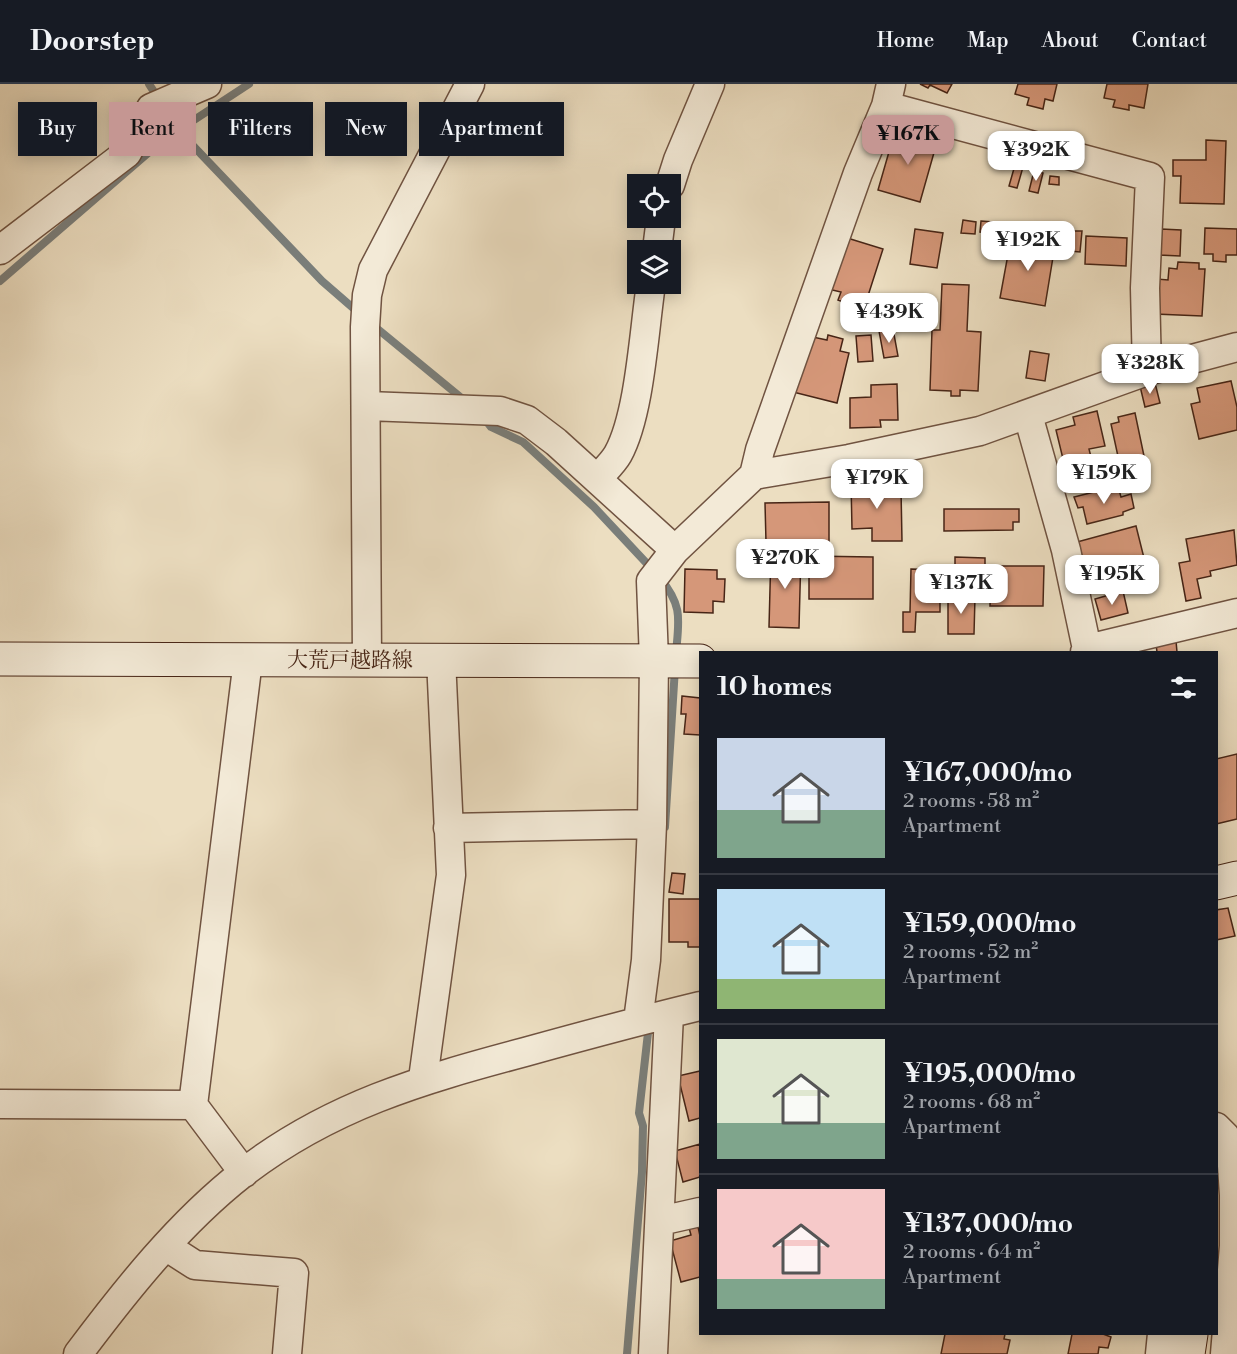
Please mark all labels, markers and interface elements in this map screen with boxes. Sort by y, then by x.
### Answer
text: Doorstep [30,24,155,59]
text: Home [877,28,934,54]
text: Map [967,28,1009,54]
text: About [1042,28,1099,54]
text: Contact [1132,28,1207,54]
chip: Buy [18,102,97,156]
chip: Rent [109,102,196,156]
chip: Filters [208,102,313,156]
chip: New [325,102,407,156]
chip: Apartment [419,102,564,156]
pin: ¥167K [866,115,950,166]
text: ¥167K [876,122,940,147]
pin: ¥392K [994,131,1078,182]
text: ¥392K [1002,138,1070,163]
map controls [627,174,681,294]
button: locate [627,174,681,228]
pin: ¥192K [986,221,1070,272]
text: ¥192K [995,228,1061,253]
button: layers [627,240,681,294]
pin: ¥439K [847,293,931,344]
text: ¥439K [854,300,924,325]
pin: ¥328K [1108,344,1192,395]
text: ¥328K [1116,351,1184,376]
pin: ¥159K [1062,454,1146,505]
pin: ¥179K [835,459,919,510]
text: ¥159K [1071,461,1137,486]
text: ¥179K [845,466,909,491]
pin: ¥270K [743,539,827,590]
text: ¥270K [750,546,820,571]
pin: ¥195K [1070,555,1154,606]
text: ¥195K [1079,562,1145,587]
pin: ¥137K [919,564,1003,615]
text: ¥137K [929,571,993,596]
street label: 大荒戸越路線 [287,648,413,674]
text: 10 homes [717,671,832,703]
icon: filters [1167,671,1200,704]
text: ¥167,000/mo [903,757,1072,789]
icon: home [765,762,837,834]
text: 2 rooms · 58 m² [903,789,1039,814]
text: Apartment [903,814,1001,839]
text: ¥159,000/mo [903,908,1077,940]
icon: home [765,913,837,985]
text: 2 rooms · 52 m² [903,940,1038,965]
text: Apartment [903,965,1001,990]
text: ¥195,000/mo [903,1058,1076,1090]
icon: home [765,1063,837,1135]
text: 2 rooms · 68 m² [903,1090,1040,1115]
text: Apartment [903,1115,1001,1140]
text: ¥137,000/mo [903,1208,1073,1240]
icon: home [765,1213,837,1285]
text: 2 rooms · 64 m² [903,1240,1040,1265]
text: Apartment [903,1265,1001,1290]

